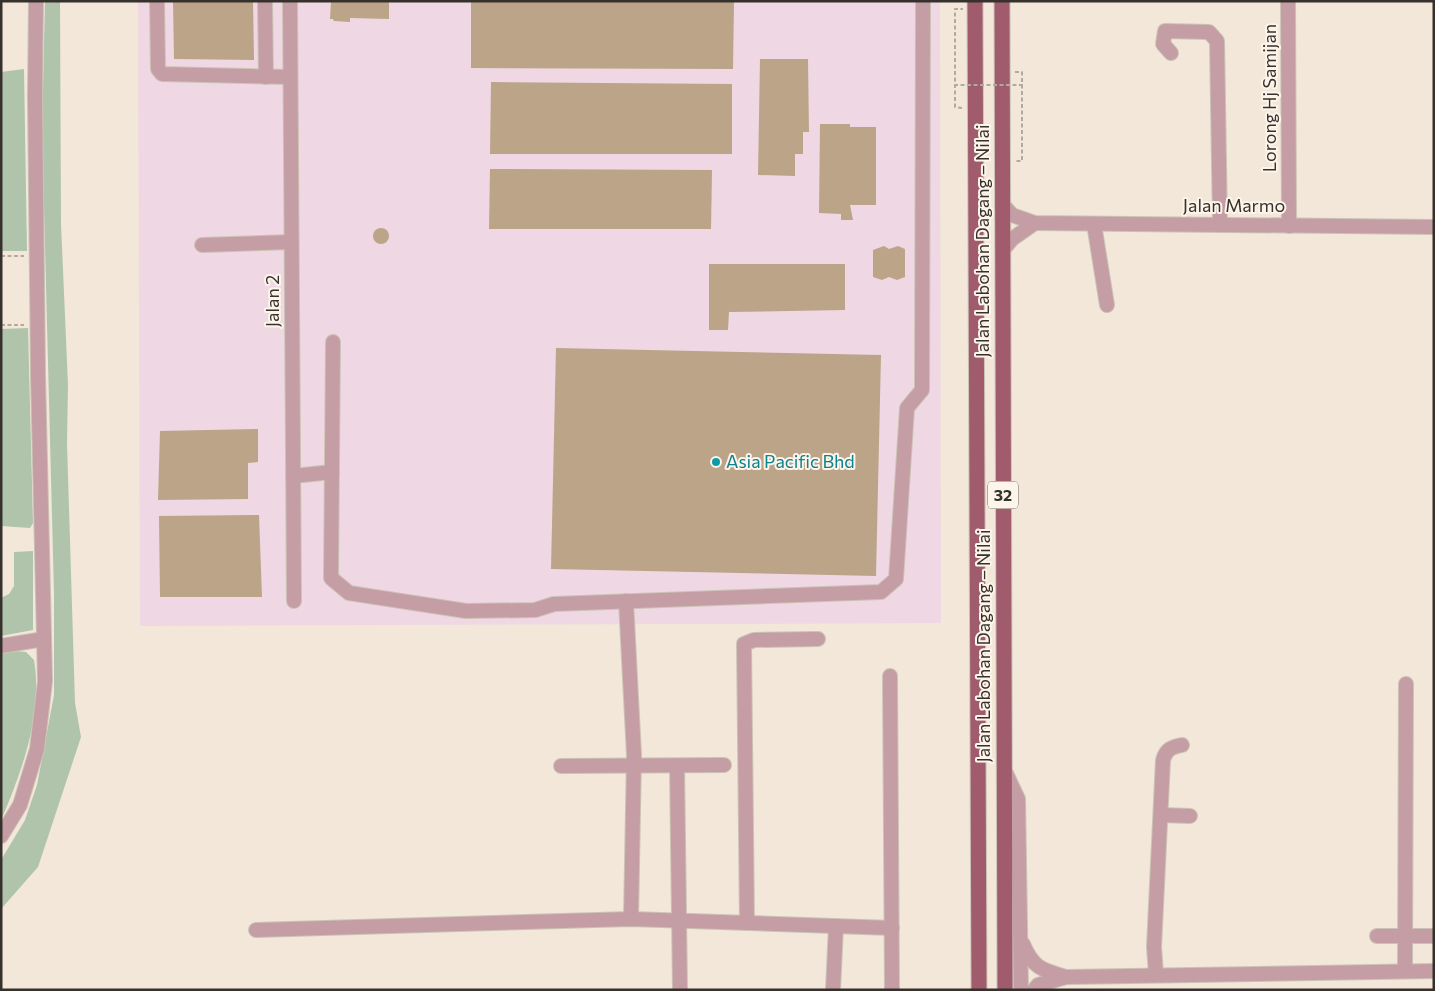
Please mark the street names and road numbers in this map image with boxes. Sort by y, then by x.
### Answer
street label: Lorong Hj Samijan [1258,24,1280,172]
street label: Jalan Labohan Dagang ‒ Nilai [971,124,993,358]
street label: Jalan Marmo [1183,194,1285,216]
street label: Jalan 2 [261,275,283,327]
road number: 32 [988,482,1018,508]
street label: Jalan Labohan Dagang ‒ Nilai [972,529,994,763]

